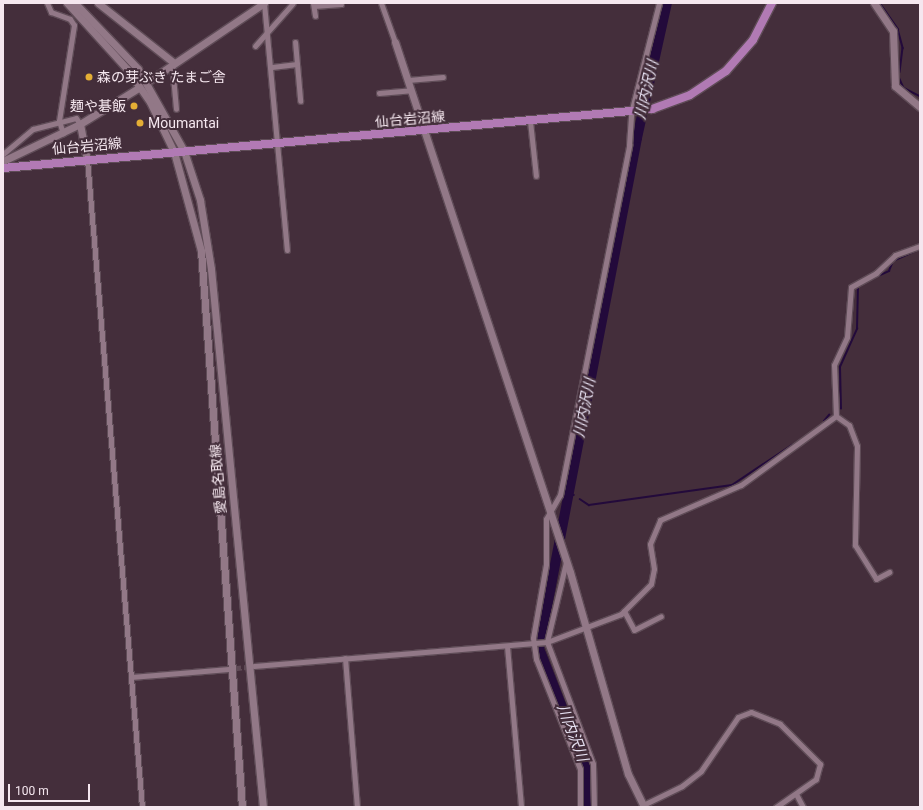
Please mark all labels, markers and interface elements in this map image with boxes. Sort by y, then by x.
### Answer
water label: 川内沢川 [631,59,663,121]
place label: 森の芽ぶき たまご舎 [97,69,226,85]
marker: 森の芽ぶき たまご舎 [84,72,94,82]
place label: 麺や碁飯 [70,98,126,114]
marker: 麺や碁飯 [129,101,139,111]
street label: 仙台岩沼線 [374,108,446,130]
place label: Moumantai [148,115,219,131]
marker: Moumantai [135,118,145,128]
street label: 仙台岩沼線 [51,135,123,157]
water label: 川内沢川 [570,377,600,439]
street label: 愛島名取線 [207,443,229,515]
water label: 川内沢川 [553,702,591,764]
scale bar [10,776,92,802]
text: 100 m [15,784,49,798]

